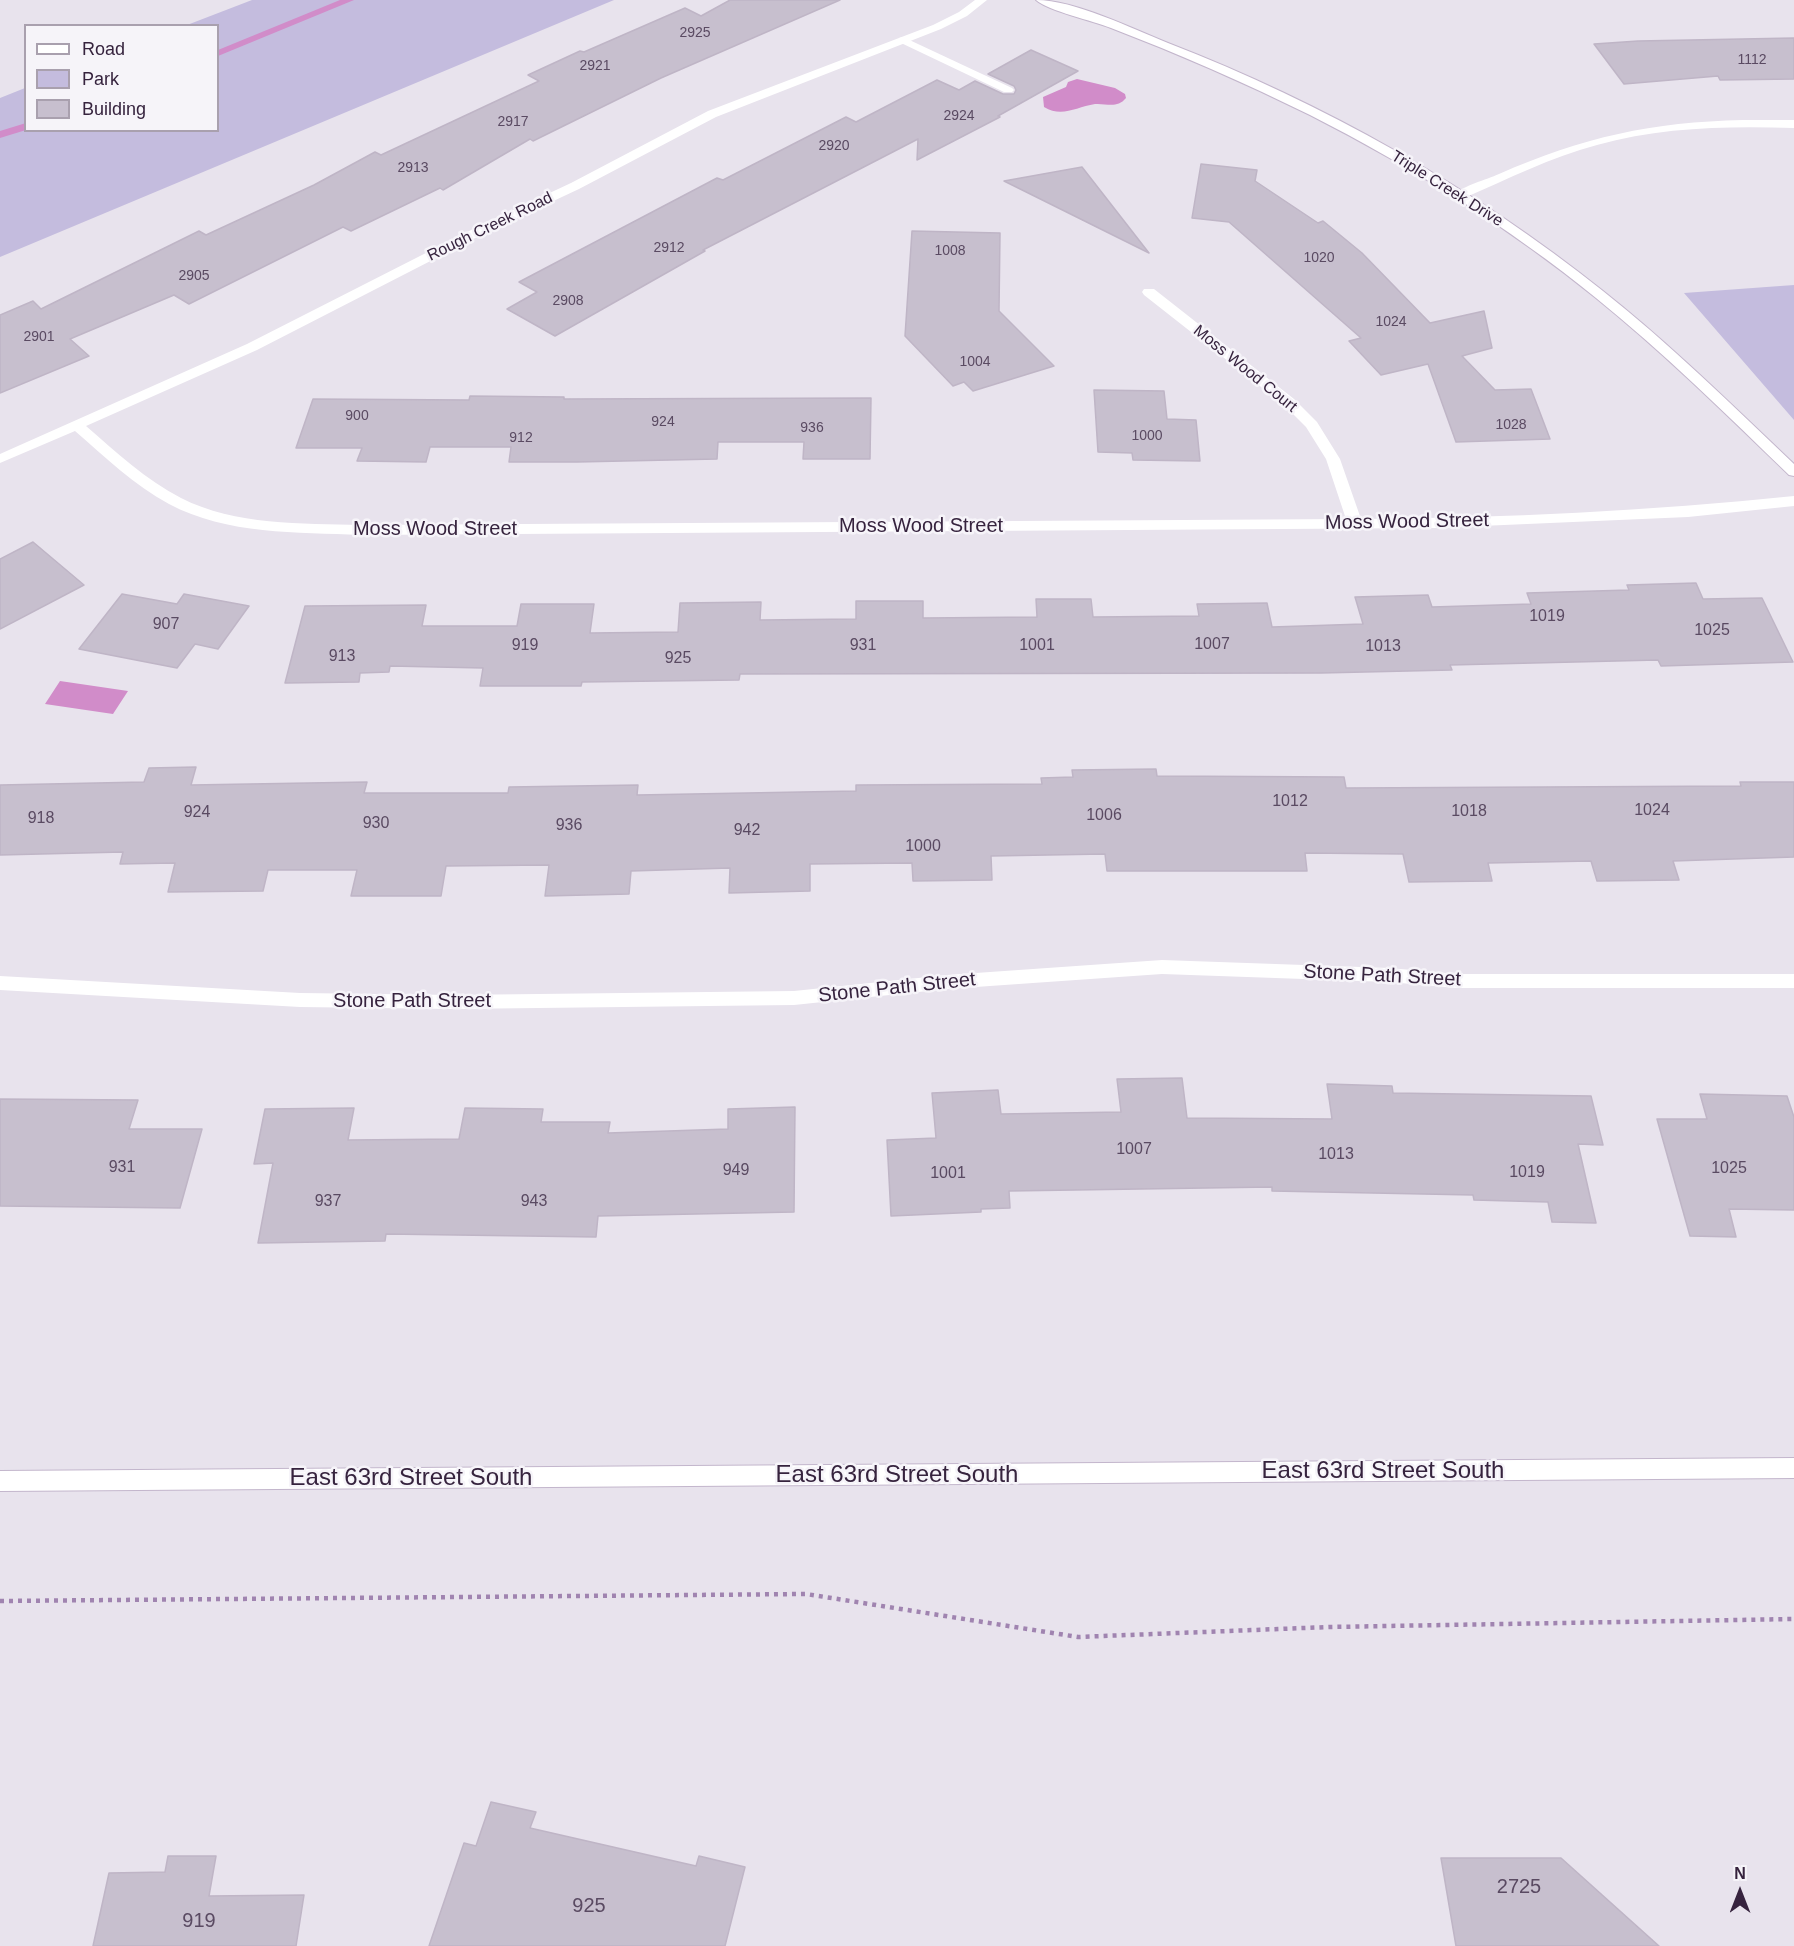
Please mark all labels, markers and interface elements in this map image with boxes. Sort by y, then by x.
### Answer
legend [24,24,219,132]
house number: 2925 [679,25,711,41]
text: Road [82,39,125,59]
house number: 1112 [1737,52,1767,68]
house number: 2921 [579,58,611,74]
text: Park [82,69,119,89]
text: Building [82,99,146,119]
house number: 2924 [943,108,975,124]
house number: 2917 [497,114,529,130]
house number: 2920 [818,138,850,154]
street label: Triple Creek Drive [1388,147,1506,231]
house number: 2913 [397,160,429,176]
street label: Rough Creek Road [424,188,556,266]
house number: 2912 [653,240,685,256]
house number: 1008 [934,243,966,259]
house number: 1020 [1303,250,1335,266]
house number: 2905 [178,268,210,284]
house number: 2908 [552,293,584,309]
house number: 1024 [1375,314,1407,330]
street label: Moss Wood Court [1189,321,1301,417]
house number: 2901 [23,329,55,345]
house number: 1004 [959,354,991,370]
house number: 900 [345,408,369,424]
house number: 924 [651,414,675,430]
house number: 1028 [1495,417,1527,433]
house number: 936 [800,420,824,436]
house number: 1000 [1131,428,1163,444]
house number: 912 [509,430,533,446]
street label: Moss Wood Street [1325,509,1489,535]
street label: Moss Wood Street [839,514,1003,538]
street label: Moss Wood Street [353,517,517,541]
house number: 1019 [1529,607,1565,627]
house number: 907 [153,615,179,635]
house number: 1025 [1694,621,1730,641]
house number: 1007 [1194,635,1230,655]
house number: 919 [512,636,538,656]
house number: 931 [850,636,876,656]
house number: 1001 [1019,636,1055,656]
house number: 1013 [1365,637,1401,657]
house number: 913 [329,647,355,667]
house number: 925 [665,649,691,669]
house number: 1012 [1272,792,1308,812]
house number: 1024 [1634,801,1670,821]
house number: 1018 [1451,802,1487,822]
house number: 924 [184,803,210,823]
house number: 1006 [1086,806,1122,826]
house number: 918 [28,809,54,829]
house number: 930 [363,814,389,834]
house number: 936 [556,816,582,836]
house number: 942 [734,821,760,841]
house number: 1000 [905,837,941,857]
street label: Stone Path Street [1303,960,1461,992]
street label: Stone Path Street [817,968,977,1008]
street label: Stone Path Street [333,989,491,1013]
house number: 1007 [1116,1140,1152,1160]
house number: 1013 [1318,1145,1354,1165]
house number: 931 [109,1158,135,1178]
house number: 1025 [1711,1159,1747,1179]
house number: 949 [723,1161,749,1181]
house number: 1019 [1509,1163,1545,1183]
house number: 1001 [930,1164,966,1184]
house number: 937 [315,1192,341,1212]
house number: 943 [521,1192,547,1212]
street label: East 63rd Street South [1262,1457,1504,1485]
street label: East 63rd Street South [776,1461,1018,1489]
street label: East 63rd Street South [290,1464,532,1492]
north arrow [1710,1862,1770,1922]
text: N [1734,1865,1746,1882]
house number: 2725 [1497,1875,1541,1899]
house number: 925 [572,1894,606,1918]
house number: 919 [182,1909,216,1933]

